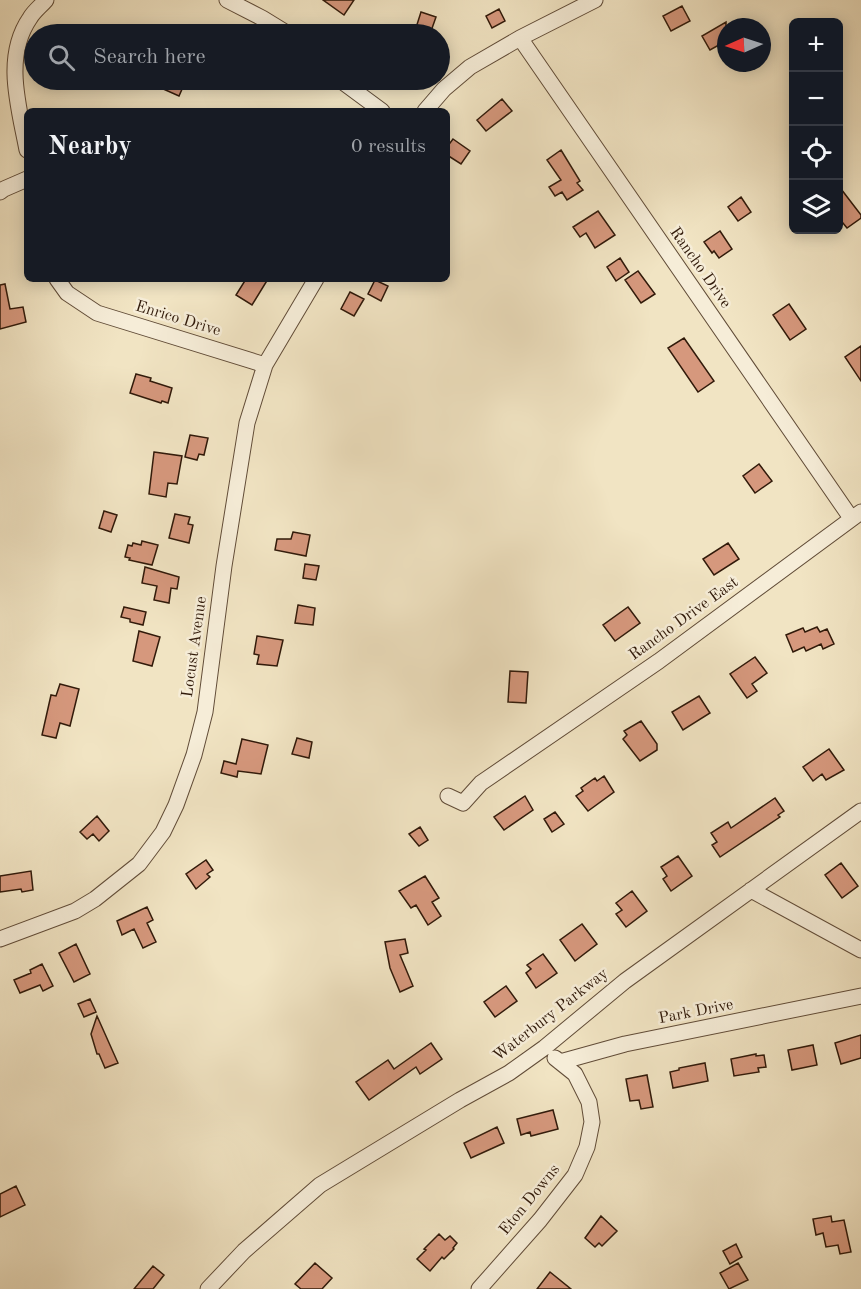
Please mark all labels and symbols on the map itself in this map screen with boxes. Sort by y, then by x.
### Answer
north arrow [717,18,771,72]
street label: Rancho Drive [666,225,734,311]
street label: Enrico Drive [133,298,223,340]
street label: Rancho Drive East [627,574,742,664]
street label: Locust Avenue [180,595,210,699]
street label: Waterbury Parkway [491,965,612,1065]
street label: Park Drive [657,997,735,1027]
street label: Eton Downs [497,1162,563,1238]

